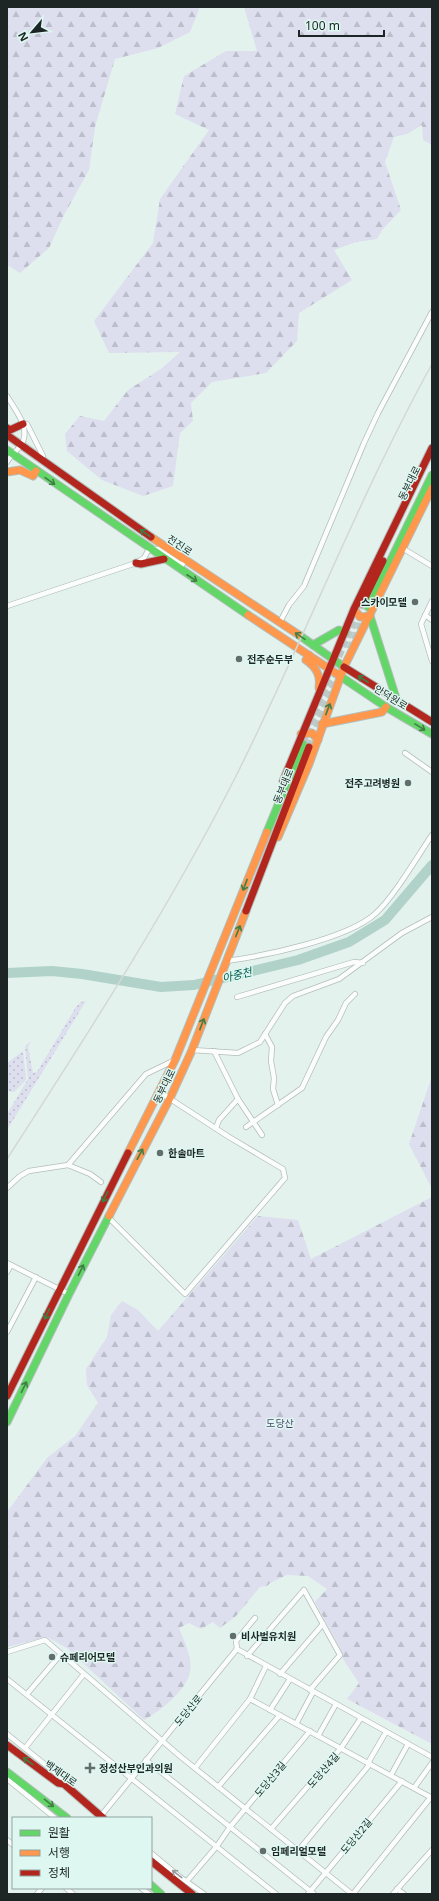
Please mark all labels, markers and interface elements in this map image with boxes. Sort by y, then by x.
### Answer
north arrow [12,12,52,52]
scale bar [299,12,384,38]
text: 100 m [305,17,340,34]
text: N [14,29,31,44]
street label: 동부대로 [395,463,423,503]
one-way arrow [45,477,56,485]
one-way arrow [140,529,151,537]
street label: 전진로 [165,531,195,559]
one-way arrow [186,574,198,582]
place label: 스카이모텔 [361,595,407,609]
marker: 스카이모텔 [410,597,420,607]
one-way arrow [295,632,306,640]
place label: 전주순두부 [247,652,293,666]
marker: 전주순두부 [234,654,244,664]
one-way arrow [358,675,369,683]
street label: 안덕원로 [372,681,410,713]
one-way arrow [324,704,332,716]
one-way arrow [414,723,425,731]
street label: 동부대로 [270,766,296,806]
place label: 전주고려병원 [345,776,400,790]
marker: 전주고려병원 [403,778,413,788]
one-way arrow [241,879,249,891]
one-way arrow [234,925,242,937]
water label: 아중천 [220,963,255,985]
one-way arrow [198,1019,206,1031]
street label: 동부대로 [150,1066,178,1106]
place label: 한솔마트 [168,1146,205,1160]
one-way arrow [137,1148,145,1160]
marker: 한솔마트 [155,1148,165,1158]
one-way arrow [100,1191,108,1203]
one-way arrow [78,1264,85,1276]
one-way arrow [43,1308,51,1320]
one-way arrow [21,1381,28,1393]
park label: 도당산 [266,1416,294,1430]
place label: 비사벌유치원 [241,1629,296,1643]
marker: 비사벌유치원 [228,1631,238,1641]
place label: 슈페리어모텔 [60,1650,115,1664]
marker: 슈페리어모텔 [47,1652,57,1662]
street label: 도당산로 [171,1691,205,1729]
street label: 도당산4길 [304,1749,342,1791]
one-way arrow [23,1757,34,1765]
street label: 백제대로 [42,1757,80,1789]
street label: 도당산3길 [251,1758,289,1800]
place label: 정성산부인과의원 [99,1761,173,1775]
marker: 정성산부인과의원 [84,1762,96,1774]
one-way arrow [43,1799,54,1807]
street label: 도당산2길 [337,1815,375,1857]
legend [12,1817,152,1889]
text: 원활 [48,1824,70,1841]
text: 서행 [48,1844,70,1861]
place label: 임페리얼모텔 [271,1844,326,1858]
marker: 임페리얼모텔 [258,1846,268,1856]
text: 정체 [48,1864,70,1881]
one-way arrow [172,1870,183,1878]

